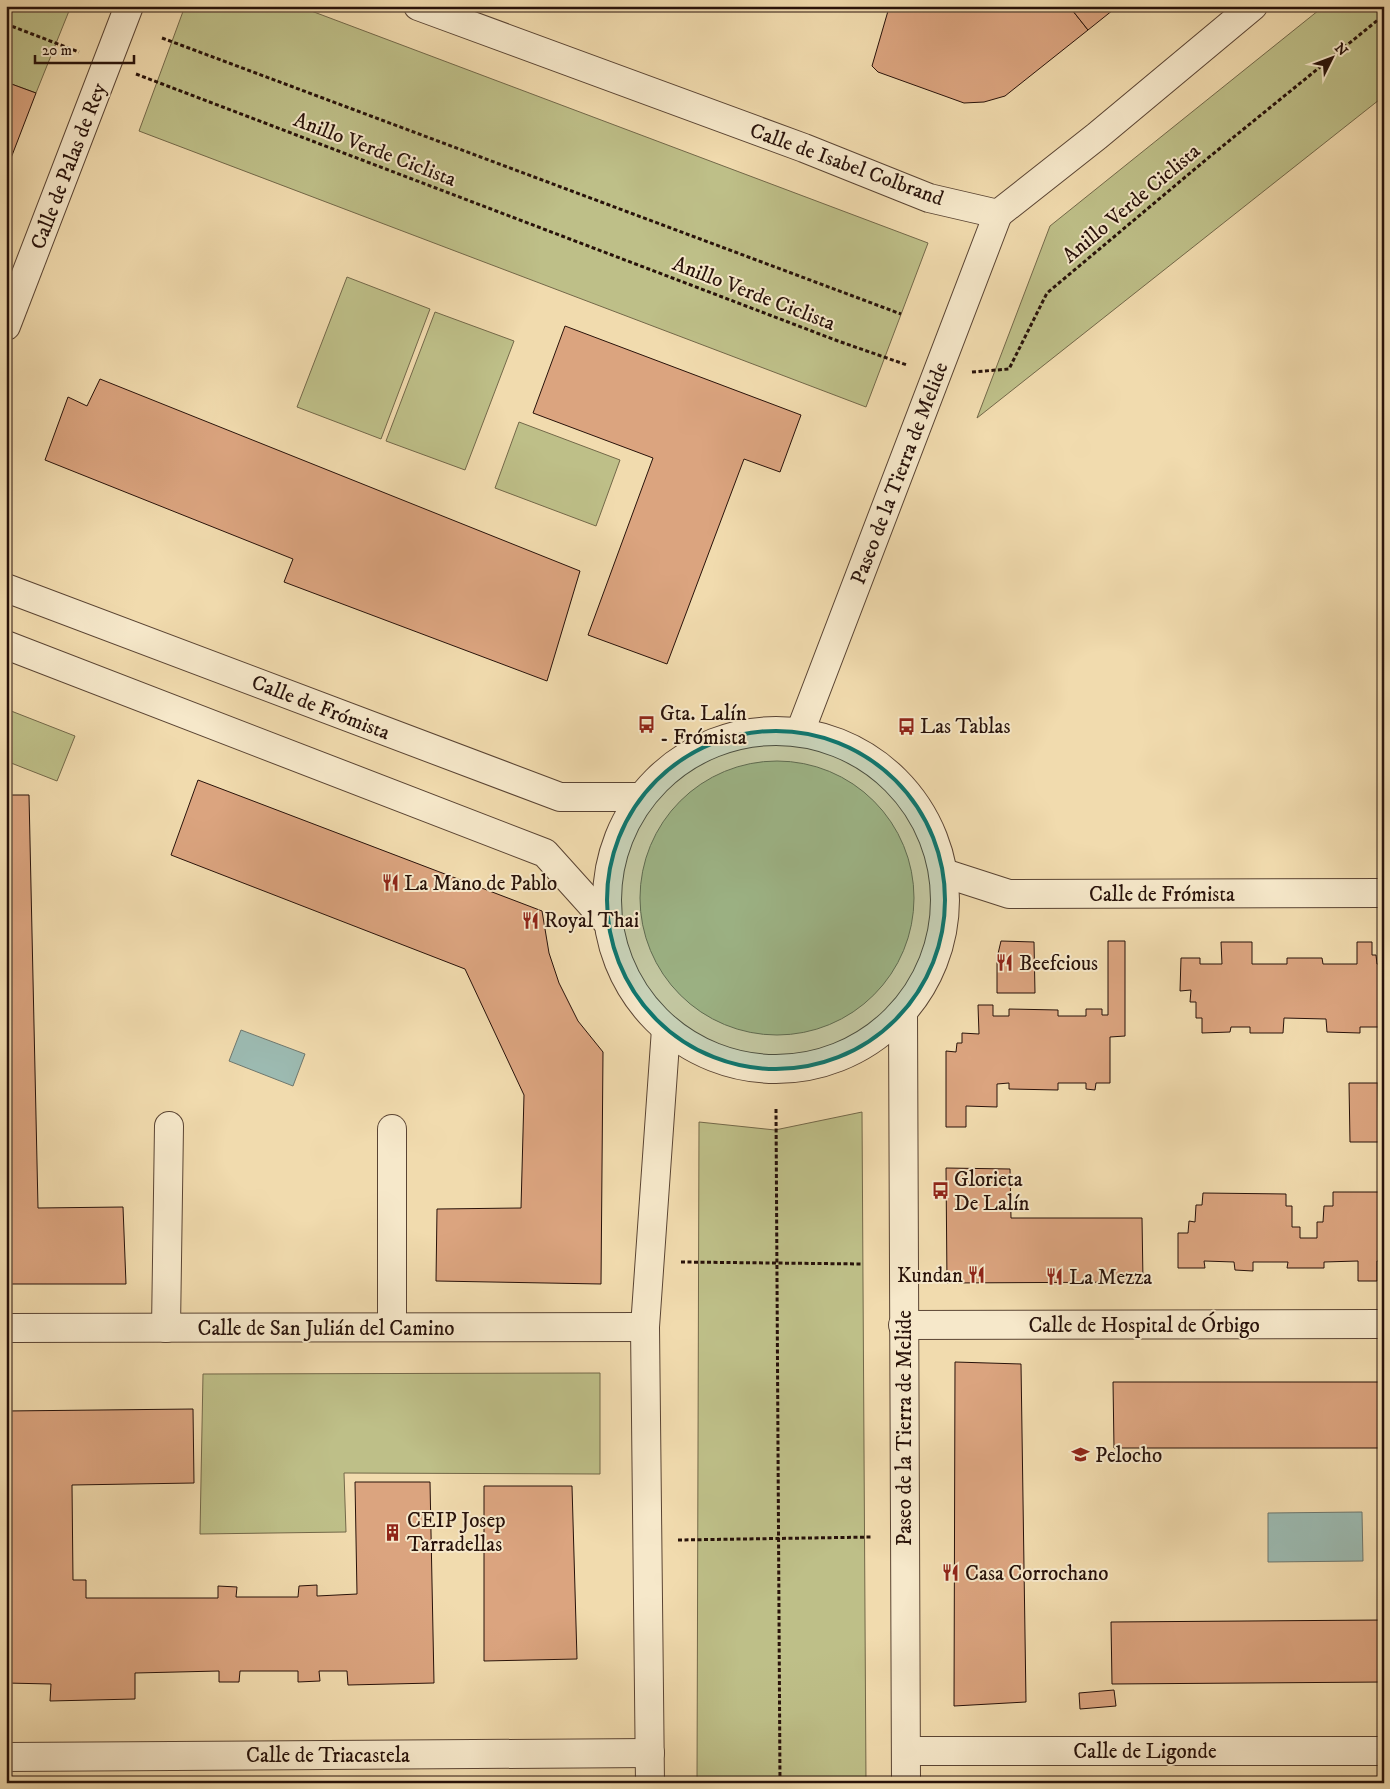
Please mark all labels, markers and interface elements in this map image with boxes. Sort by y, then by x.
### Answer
scale bar [35,32,134,64]
north arrow [1308,32,1358,82]
text: N [1330,40,1352,61]
text: 20 m [42,41,72,60]
street label: Calle de Palas de Rey [25,78,113,253]
street label: Anillo Verde Ciclista [290,107,460,193]
street label: Calle de Isabel Colbrand [746,118,948,212]
street label: Anillo Verde Ciclista [1057,138,1206,269]
street label: Anillo Verde Ciclista [669,251,839,337]
street label: Paseo de la Tierra de Melide [845,358,954,588]
street label: Calle de Frómista [248,670,394,746]
place label: Gta. Lalín - Frómista [660,701,747,751]
place label: Las Tablas [920,714,1011,740]
bus stop icon: Gta. Lalín - Frómista [636,715,656,735]
bus stop icon: Las Tablas [896,716,916,736]
place label: La Mano de Pablo [404,871,557,897]
restaurant icon: La Mano de Pablo [380,873,400,893]
street label: Calle de Frómista [1089,882,1235,908]
place label: Royal Thai [544,908,639,934]
restaurant icon: Royal Thai [520,910,540,930]
place label: Beefcious [1019,951,1098,977]
restaurant icon: Beefcious [995,953,1015,973]
place label: Glorieta De Lalín [954,1167,1030,1217]
bus stop icon: Glorieta De Lalín [930,1181,950,1201]
place label: Kundan [897,1263,963,1289]
restaurant icon: Kundan [967,1265,987,1285]
place label: La Mezza [1069,1265,1152,1291]
restaurant icon: La Mezza [1045,1267,1065,1287]
street label: Paseo de la Tierra de Melide [892,1310,918,1546]
street label: Calle de Hospital de Órbigo [1028,1311,1260,1339]
street label: Calle de San Julián del Camino [197,1316,455,1342]
place label: Pelocho [1095,1443,1162,1469]
school or university icon: Pelocho [1071,1445,1091,1465]
place label: CEIP Josep Tarradellas [407,1508,506,1558]
building icon: CEIP Josep Tarradellas [383,1522,403,1542]
place label: Casa Corrochano [965,1561,1108,1587]
restaurant icon: Casa Corrochano [941,1563,961,1583]
street label: Calle de Ligonde [1073,1739,1217,1765]
street label: Calle de Triacastela [246,1743,410,1769]

